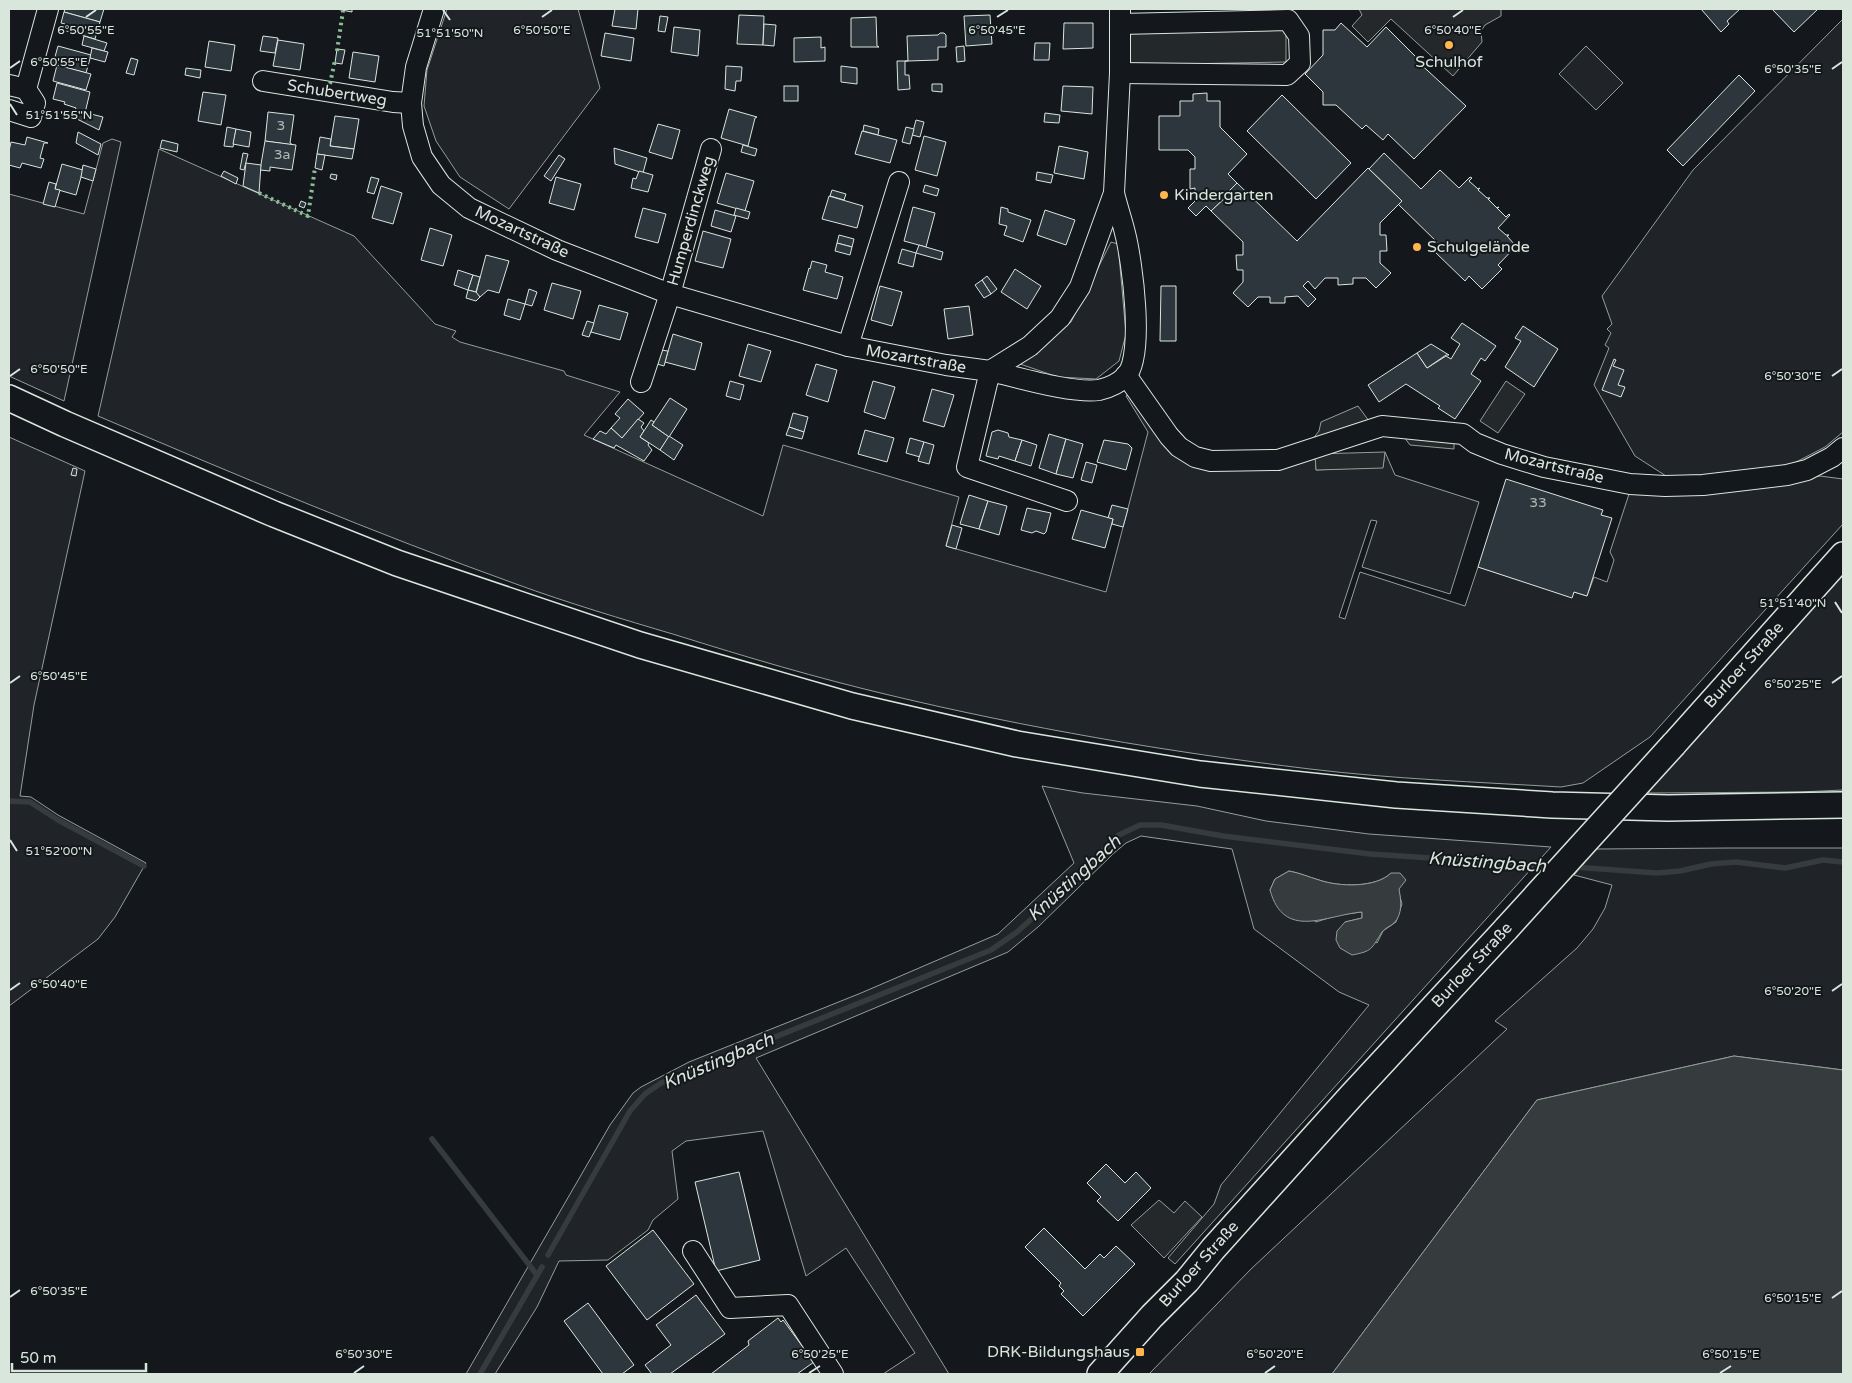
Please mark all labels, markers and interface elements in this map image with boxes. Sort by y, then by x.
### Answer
text: 6°50'55"E [57,23,115,37]
text: 6°50'50"E [513,23,571,37]
text: 6°50'45"E [968,23,1026,37]
text: 6°50'40"E [1424,23,1482,37]
text: 51°51'50"N [417,26,484,40]
marker: Schulhof [1443,39,1455,51]
place label: Schulhof [1415,52,1484,72]
text: 6°50'55"E [30,55,88,69]
text: 6°50'35"E [1764,62,1822,76]
street label: Schubertweg [286,75,388,111]
text: 51°51'55"N [26,108,93,122]
house number: 3 [277,117,285,134]
house number: 3a [274,146,290,163]
street label: Humperdinckweg [663,154,719,288]
place label: Kindergarten [1174,185,1274,205]
marker: Kindergarten [1158,189,1170,201]
street label: Mozartstraße [472,201,572,263]
place label: Schulgelände [1427,237,1530,257]
marker: Schulgelände [1411,241,1423,253]
street label: Mozartstraße [864,340,968,378]
text: 6°50'50"E [30,362,88,376]
text: 6°50'30"E [1764,369,1822,383]
street label: Mozartstraße [1502,444,1606,488]
house number: 33 [1529,494,1547,511]
text: 51°51'40"N [1760,596,1827,610]
street label: Burloer Straße [1700,618,1788,712]
text: 6°50'45"E [30,669,88,683]
text: 6°50'25"E [1764,677,1822,691]
water label: Knüstingbach [1023,830,1126,926]
text: 51°52'00"N [26,844,93,858]
water label: Knüstingbach [1427,847,1548,877]
street label: Burloer Straße [1427,918,1517,1012]
text: 6°50'40"E [30,977,88,991]
text: 6°50'20"E [1764,984,1822,998]
water label: Knüstingbach [659,1027,778,1094]
street label: Burloer Straße [1155,1217,1243,1311]
text: 6°50'35"E [30,1284,88,1298]
text: 6°50'15"E [1764,1291,1822,1305]
scale bar [12,1340,146,1372]
place label: DRK-Bildungshaus [987,1342,1130,1362]
marker: DRK-Bildungshaus [1134,1346,1146,1358]
text: 6°50'30"E [335,1347,393,1361]
text: 6°50'25"E [791,1347,849,1361]
text: 6°50'20"E [1246,1347,1304,1361]
text: 6°50'15"E [1702,1347,1760,1361]
text: 50 m [20,1349,57,1367]

